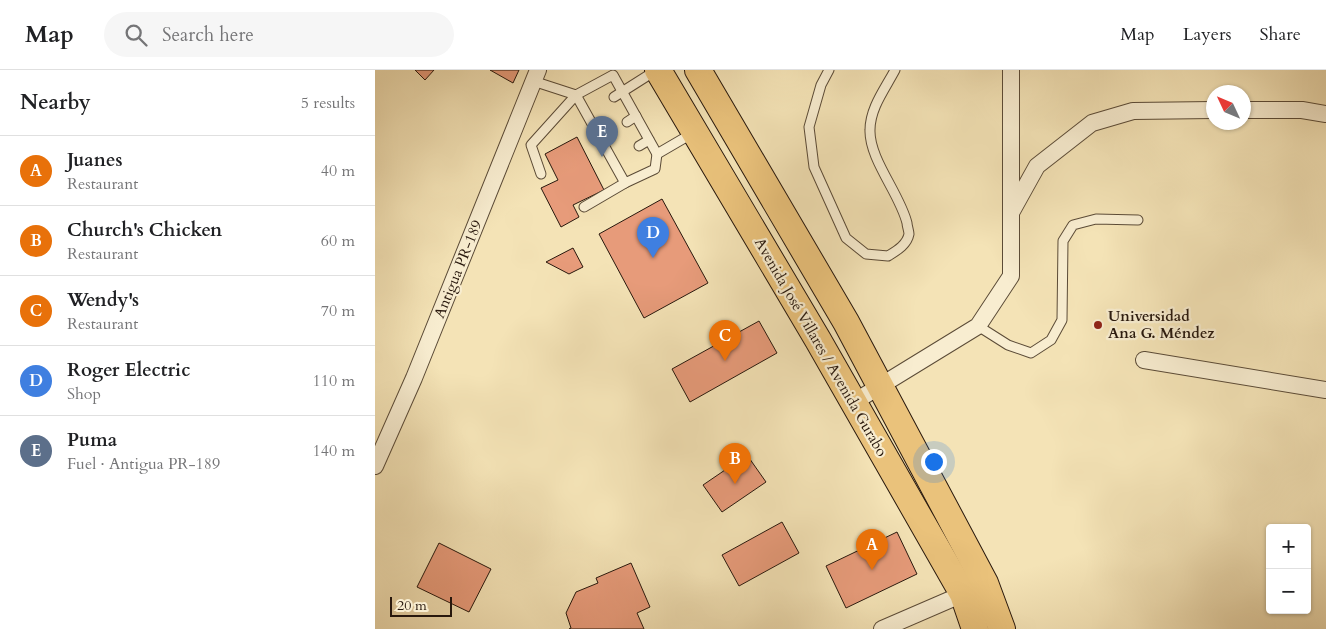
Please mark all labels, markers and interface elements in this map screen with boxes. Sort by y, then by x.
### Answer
search box [104,12,454,57]
text: Map [25,18,74,51]
icon: search [122,21,150,49]
text: Search here [162,22,254,48]
text: Map [1120,22,1155,47]
text: Layers [1183,22,1232,47]
text: Share [1260,22,1301,47]
north arrow [1206,85,1251,130]
text: Nearby [20,88,91,117]
text: 5 results [301,92,355,114]
pin: E [586,116,618,157]
text: Juanes [67,147,122,173]
text: A [30,160,42,182]
text: 40 m [321,160,355,182]
text: Restaurant [67,173,138,195]
text: Church's Chicken [67,217,222,243]
street label: Antigua PR-189 [429,217,487,321]
pin: D [637,217,669,258]
text: B [30,230,42,252]
text: 60 m [321,230,355,252]
street label: Avenida José Villares / Avenida Gurabo [750,234,892,460]
text: Restaurant [67,243,138,265]
text: Wendy's [67,287,139,313]
text: C [30,300,42,322]
text: 70 m [321,300,355,322]
place label: Universidad Ana G. Méndez [1108,306,1215,343]
text: Restaurant [67,313,138,335]
marker: Universidad Ana G. Méndez [1092,319,1104,331]
pin: C [709,320,741,361]
text: Roger Electric [67,357,190,383]
text: D [29,370,43,392]
text: 110 m [313,370,355,392]
text: Shop [67,383,101,405]
text: Puma [67,427,117,453]
text: E [31,440,41,462]
text: 140 m [313,440,355,462]
pin: B [719,443,751,484]
your location [921,449,947,475]
text: Fuel · Antigua PR-189 [67,453,220,475]
map controls [1266,524,1311,614]
button: + [1266,524,1311,569]
pin: A [856,529,888,570]
button: − [1266,569,1311,614]
scale bar [390,594,453,617]
text: 20 m [397,596,427,615]

